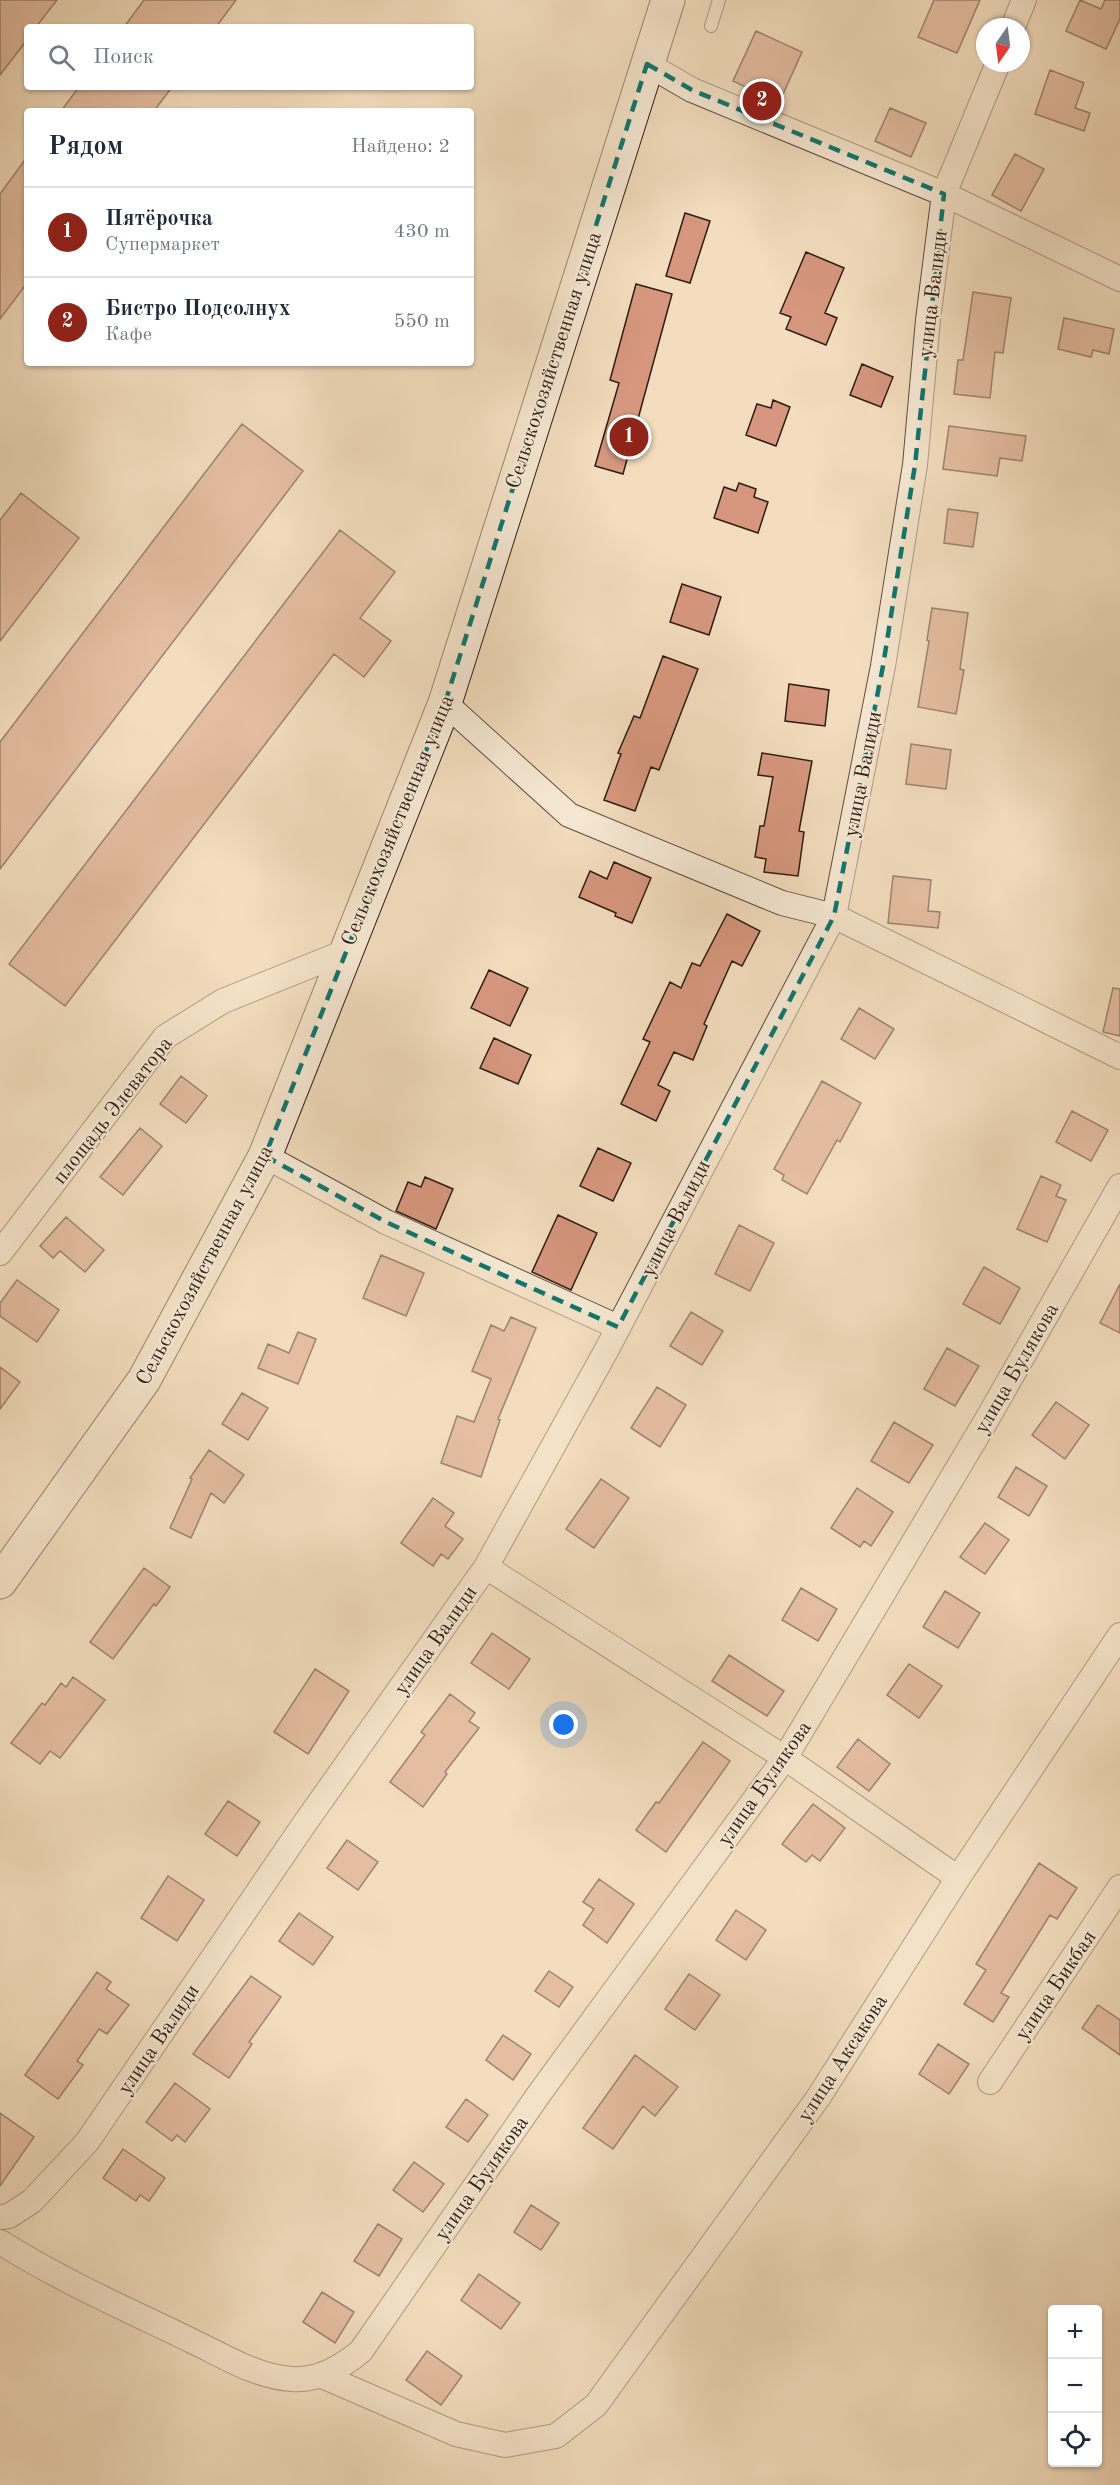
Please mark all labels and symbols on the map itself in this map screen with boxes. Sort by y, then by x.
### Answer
north arrow [976,18,1030,72]
pin: 2 [742,78,782,124]
street label: Сельскохозяйственная улица [503,229,606,491]
street label: улица Валиди [915,229,952,359]
pin: 1 [610,414,648,460]
street label: Сельскохозяйственная улица [338,692,458,949]
street label: улица Валиди [841,709,886,839]
street label: площадь Элеватора [49,1033,177,1189]
street label: Сельскохозяйственная улица [133,1142,278,1389]
street label: улица Валиди [638,1157,715,1280]
street label: улица Булякова [971,1300,1063,1438]
street label: улица Валиди [391,1582,482,1699]
your location [549,1710,578,1739]
street label: улица Булякова [714,1717,816,1850]
street label: улица Бикбая [1012,1927,1101,2045]
street label: улица Валиди [115,1981,204,2099]
street label: улица Аксакова [794,1991,892,2126]
street label: улица Булякова [431,2112,533,2245]

